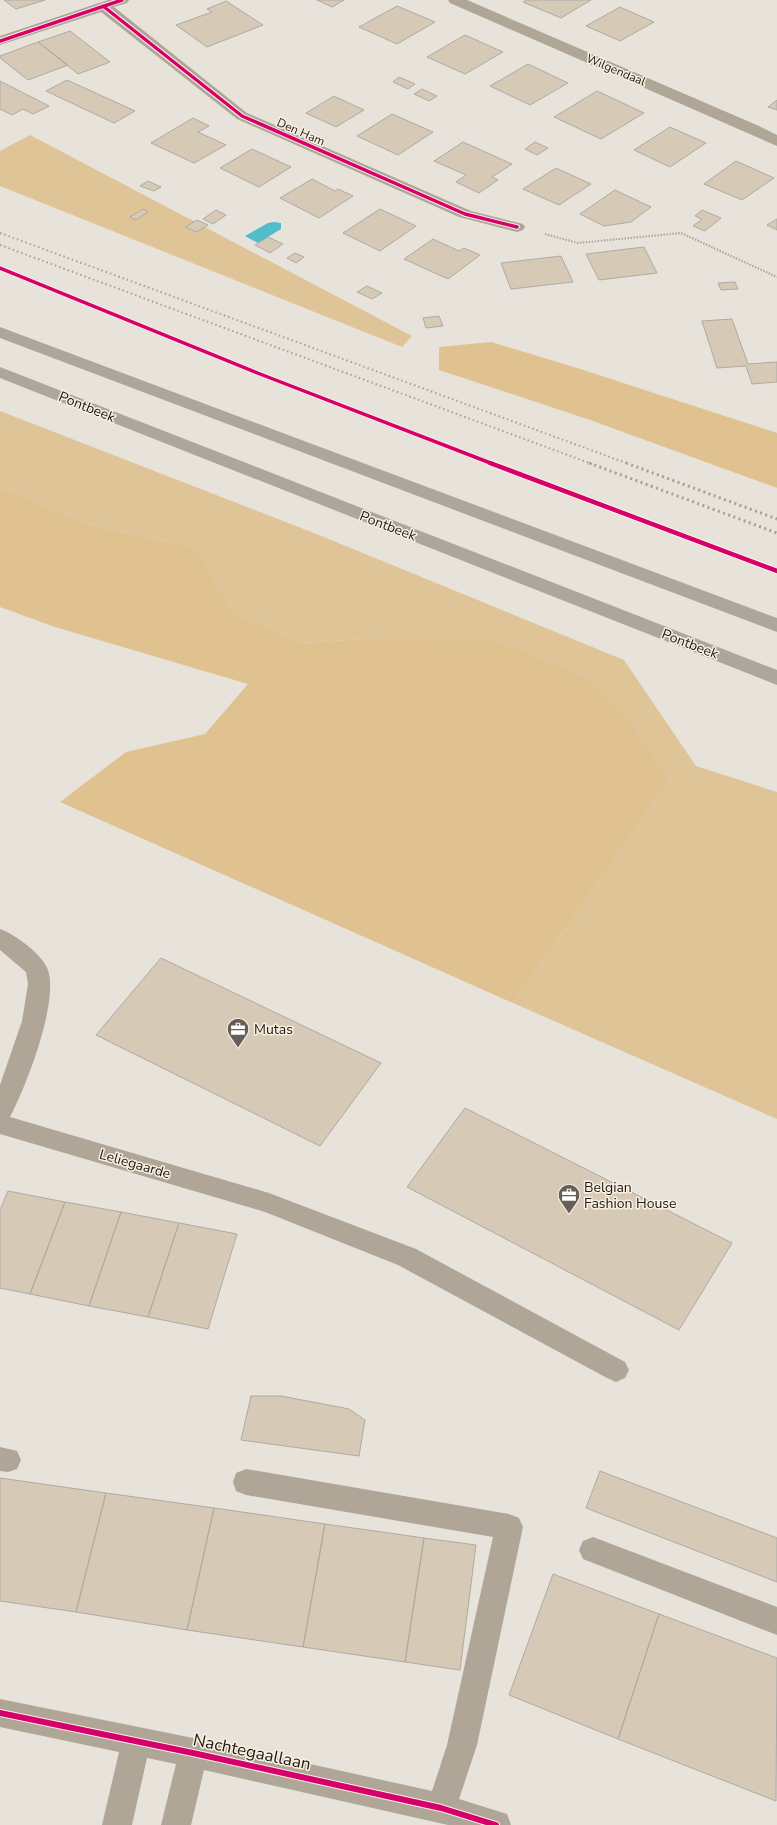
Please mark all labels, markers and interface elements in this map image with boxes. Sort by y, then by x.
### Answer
street label: Wilgendaal [584,50,649,90]
street label: Den Ham [274,114,328,150]
street label: Pontbeek [56,387,119,427]
street label: Pontbeek [357,507,420,546]
street label: Pontbeek [659,625,722,664]
office icon: Mutas [225,1016,251,1049]
place label: Mutas [254,1020,293,1039]
street label: Leliegaarde [97,1145,173,1183]
place label: Belgian Fashion House [584,1178,677,1213]
office icon: Belgian Fashion House [556,1182,582,1215]
street label: Nachtegaallaan [191,1728,313,1776]

